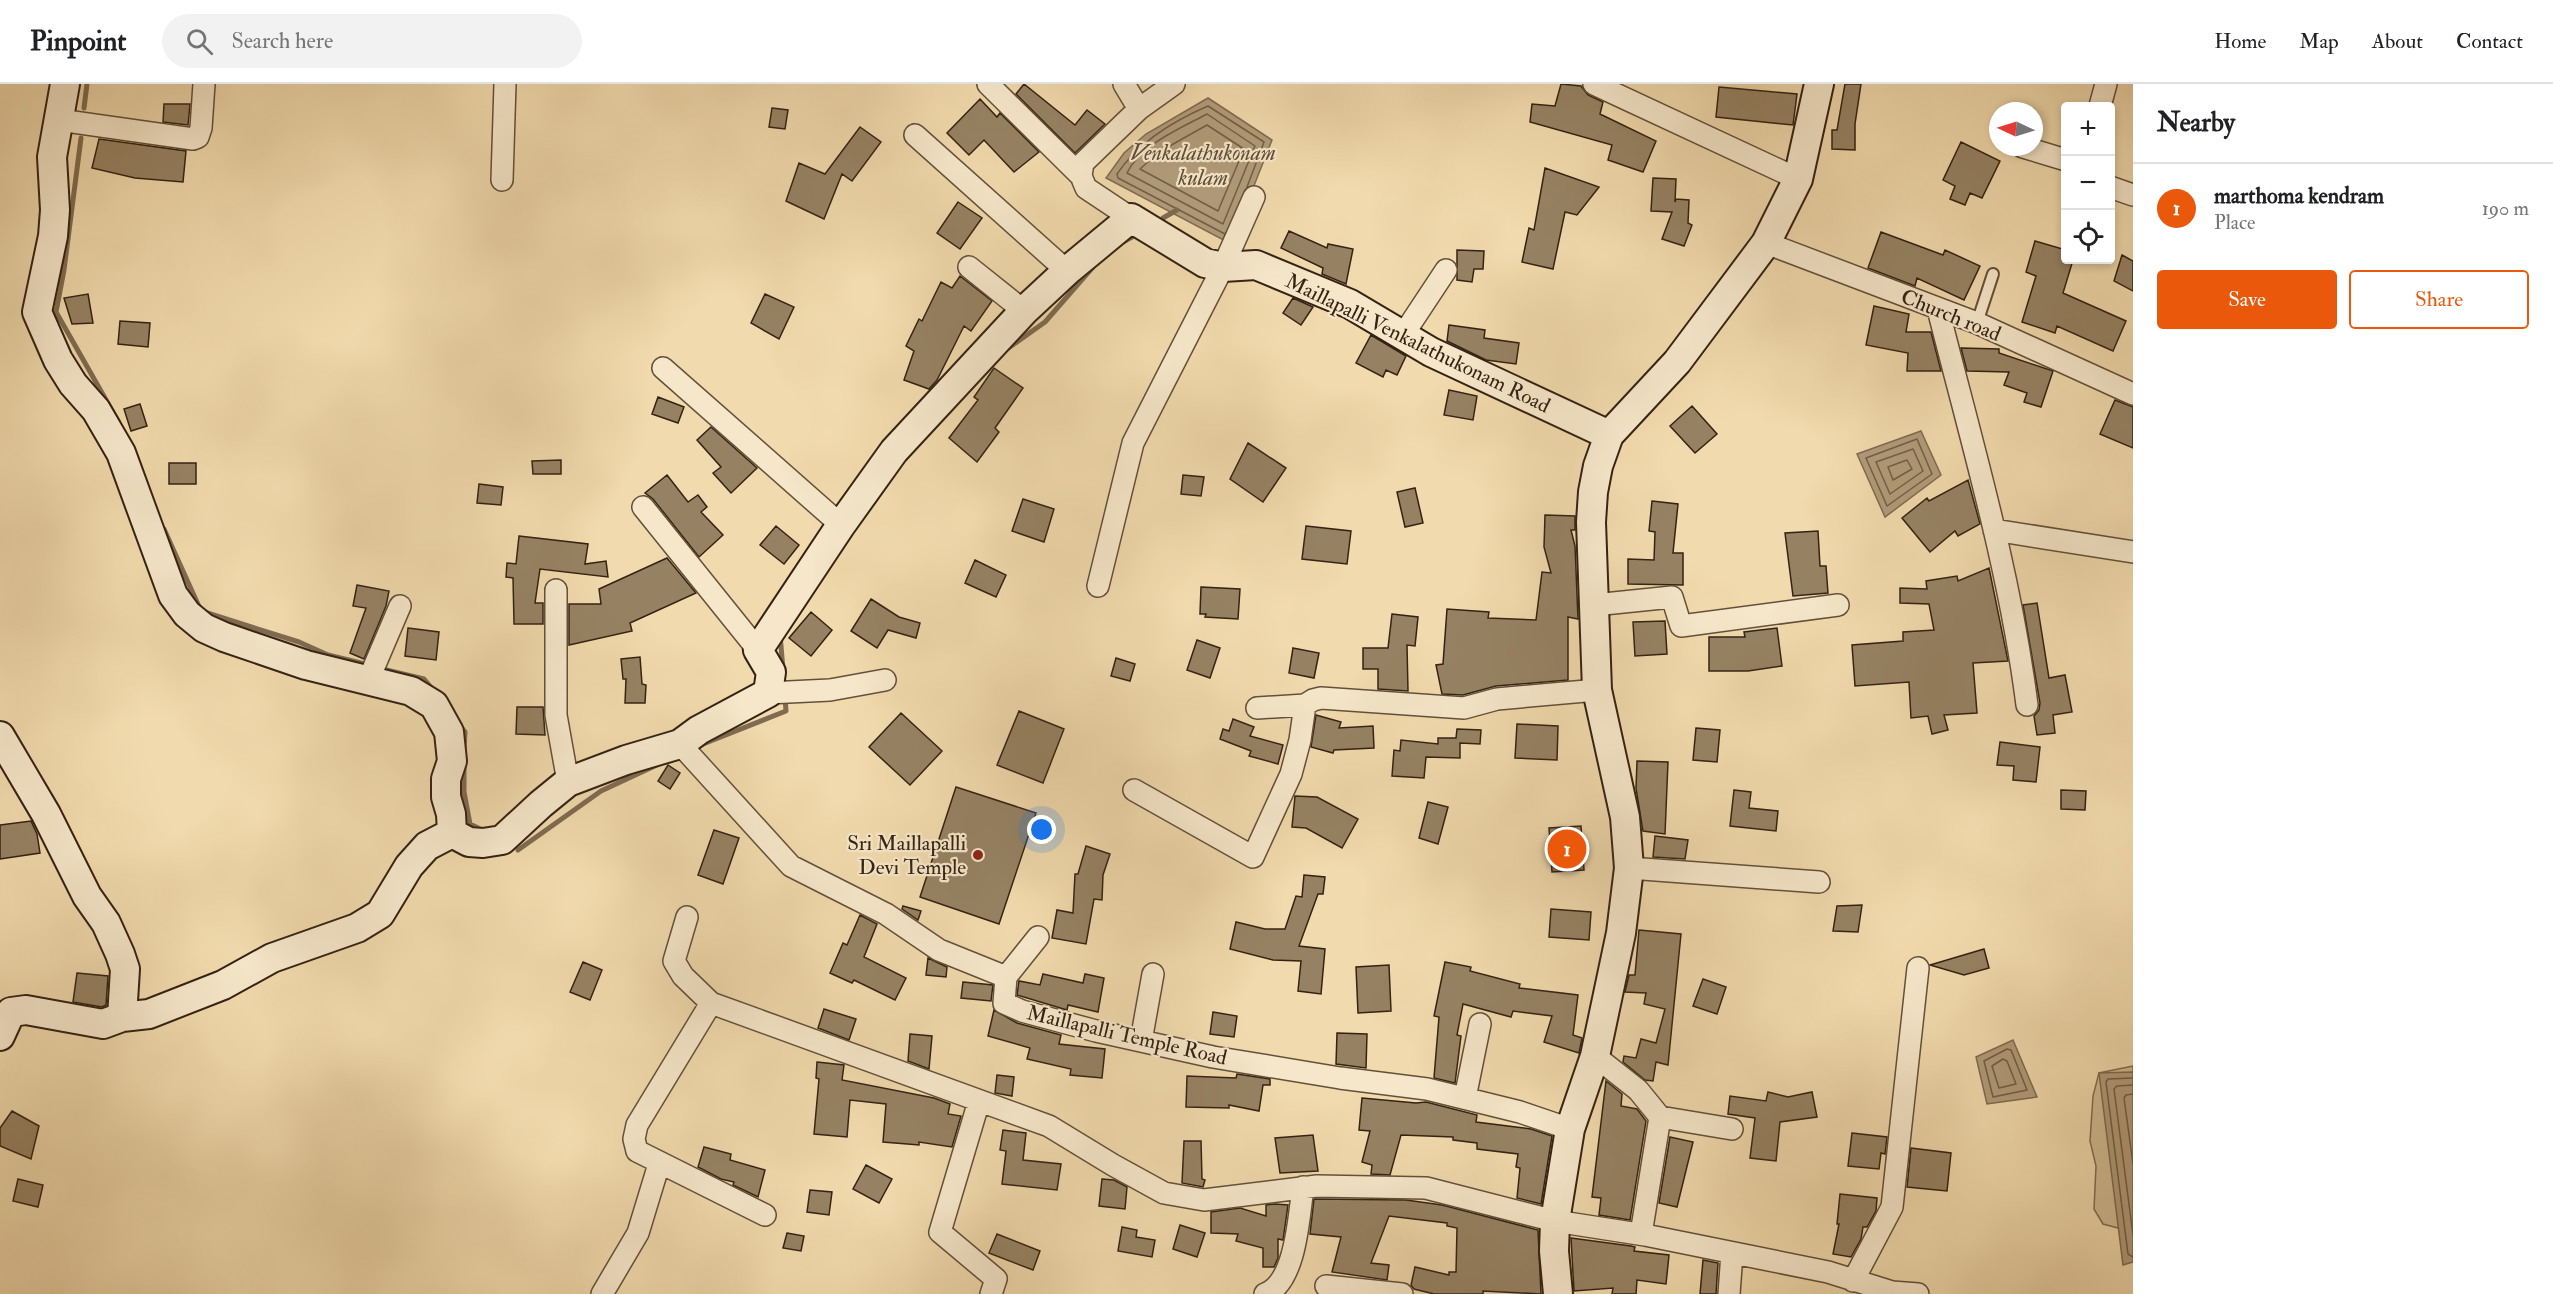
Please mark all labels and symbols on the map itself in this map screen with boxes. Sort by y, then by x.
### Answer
north arrow [1989,102,2043,156]
water label: Venkalathukonam kulam [1130,139,1276,192]
street label: Maillapalli Venkalathukonam Road [1281,267,1555,420]
street label: Church road [1897,283,2005,348]
your location [1027,815,1056,844]
pin: 1 [1548,826,1586,872]
place label: Sri Maillapalli Devi Temple [847,830,966,881]
marker: Sri Maillapalli Devi Temple [971,848,985,862]
street label: Maillapalli Temple Road [1024,999,1230,1072]

